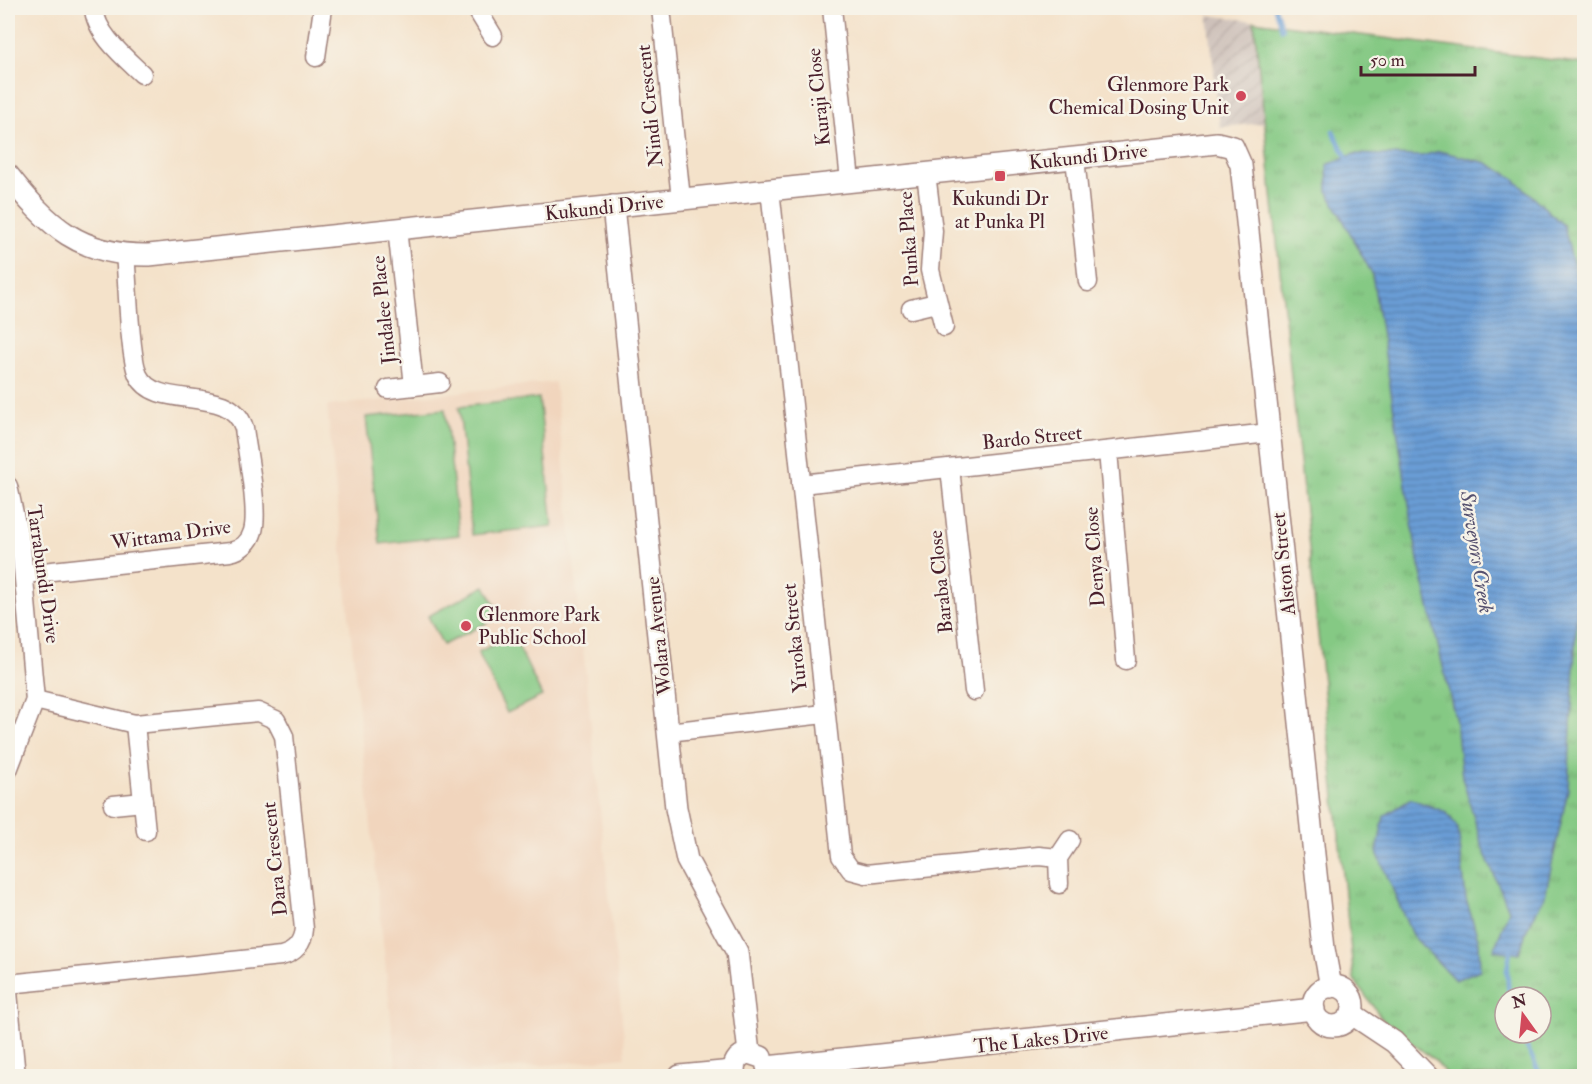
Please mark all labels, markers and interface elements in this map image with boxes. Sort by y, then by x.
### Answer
scale bar [1361,39,1475,77]
street label: Nindi Crescent [631,43,668,168]
street label: Kuraji Close [801,47,836,147]
text: 50 m [1370,49,1405,72]
place label: Glenmore Park Chemical Dosing Unit [1048,72,1230,120]
marker: Glenmore Park Chemical Dosing Unit [1234,89,1248,103]
street label: Kukundi Drive [1027,138,1149,175]
marker: Kukundi Dr at Punka Pl [993,169,1007,183]
place label: Kukundi Dr at Punka Pl [951,186,1049,234]
street label: Kukundi Drive [543,189,665,226]
street label: Punka Place [893,190,924,288]
street label: Jindalee Place [365,254,402,366]
street label: Bardo Street [981,420,1084,455]
water label: Surveyors Creek [1453,488,1499,615]
street label: Tarrabundi Drive [21,503,66,645]
street label: Denya Close [1079,506,1110,608]
street label: Alston Street [1266,511,1301,618]
street label: Wittama Drive [109,514,232,555]
street label: Baraba Close [923,529,958,635]
street label: Wolara Avenue [640,575,677,698]
street label: Yuroka Street [776,582,813,694]
place label: Glenmore Park Public School [478,602,600,650]
marker: Glenmore Park Public School [459,619,473,633]
street label: Dara Crescent [256,800,293,917]
north arrow [1493,985,1553,1045]
text: N [1509,990,1530,1013]
street label: The Lakes Drive [973,1020,1110,1059]

